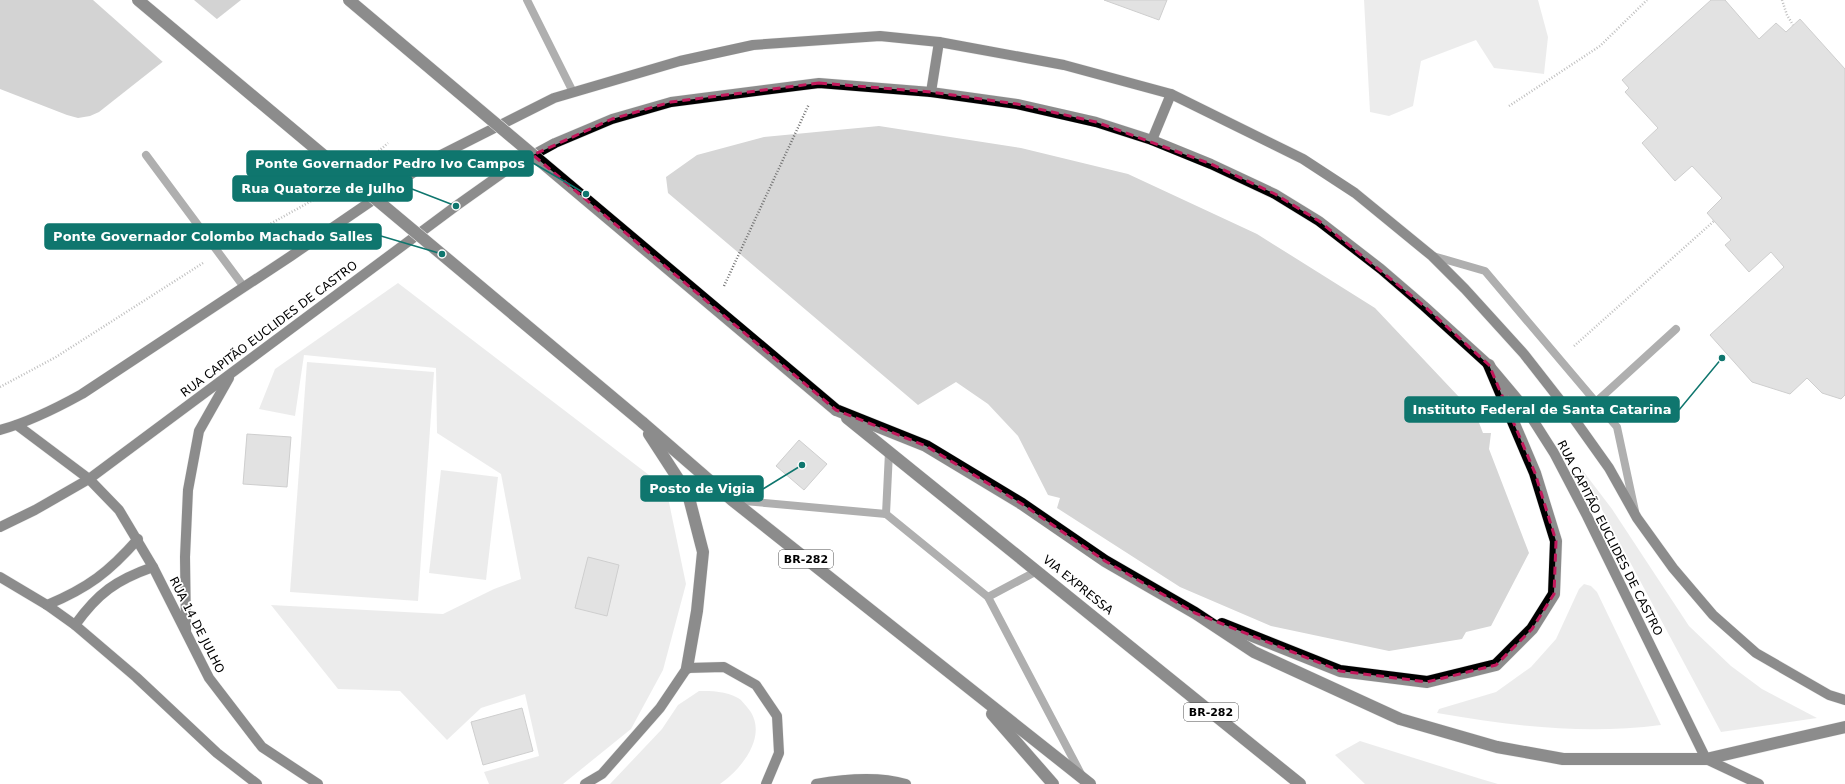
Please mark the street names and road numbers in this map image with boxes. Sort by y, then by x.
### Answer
street label: RUA CAPITÃO EUCLIDES DE CASTRO [177,257,360,400]
street label: RUA CAPITÃO EUCLIDES DE CASTRO [1554,438,1666,638]
road number: BR-282 [779,550,833,568]
street label: VIA EXPRESSA [1040,552,1117,618]
street label: RUA 14 DE JULHO [167,574,227,676]
road number: BR-282 [1184,703,1238,721]

